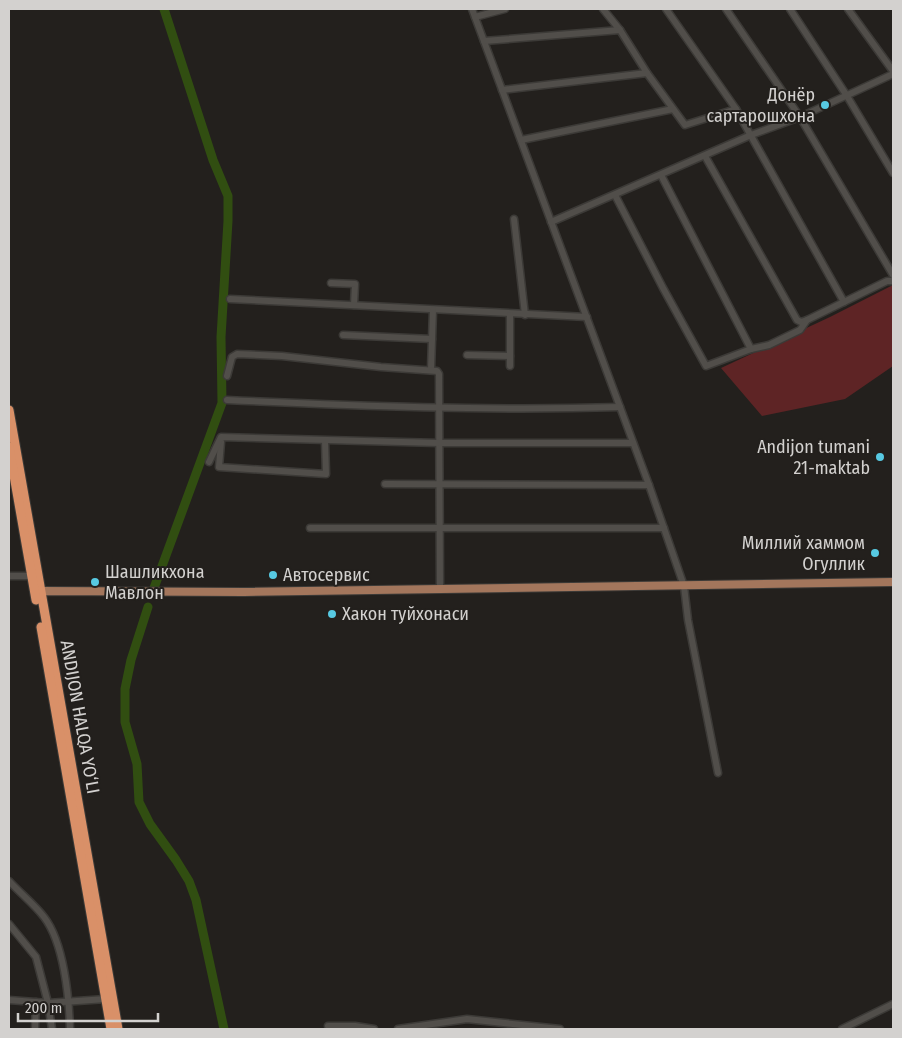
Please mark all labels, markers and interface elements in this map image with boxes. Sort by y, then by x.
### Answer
place label: Донёр сартарошхона [706,84,815,127]
marker: Донёр сартарошхона [819,99,831,111]
place label: Andijon tumani 21-maktab [757,436,870,479]
marker: Andijon tumani 21-maktab [874,451,886,463]
place label: Миллий хаммом Огуллик [742,532,866,575]
marker: Миллий хаммом Огуллик [869,547,881,559]
place label: Шашликхона Мавлон [105,561,205,604]
place label: Автосервис [283,564,370,586]
marker: Автосервис [267,569,279,581]
marker: Шашликхона Мавлон [89,576,101,588]
place label: Хакон туйхонаси [342,603,469,625]
marker: Хакон туйхонаси [326,608,338,620]
street label: ANDIJON HALQA YO‘LI [56,638,104,796]
scale bar [18,990,158,1022]
text: 200 m [25,999,62,1017]

